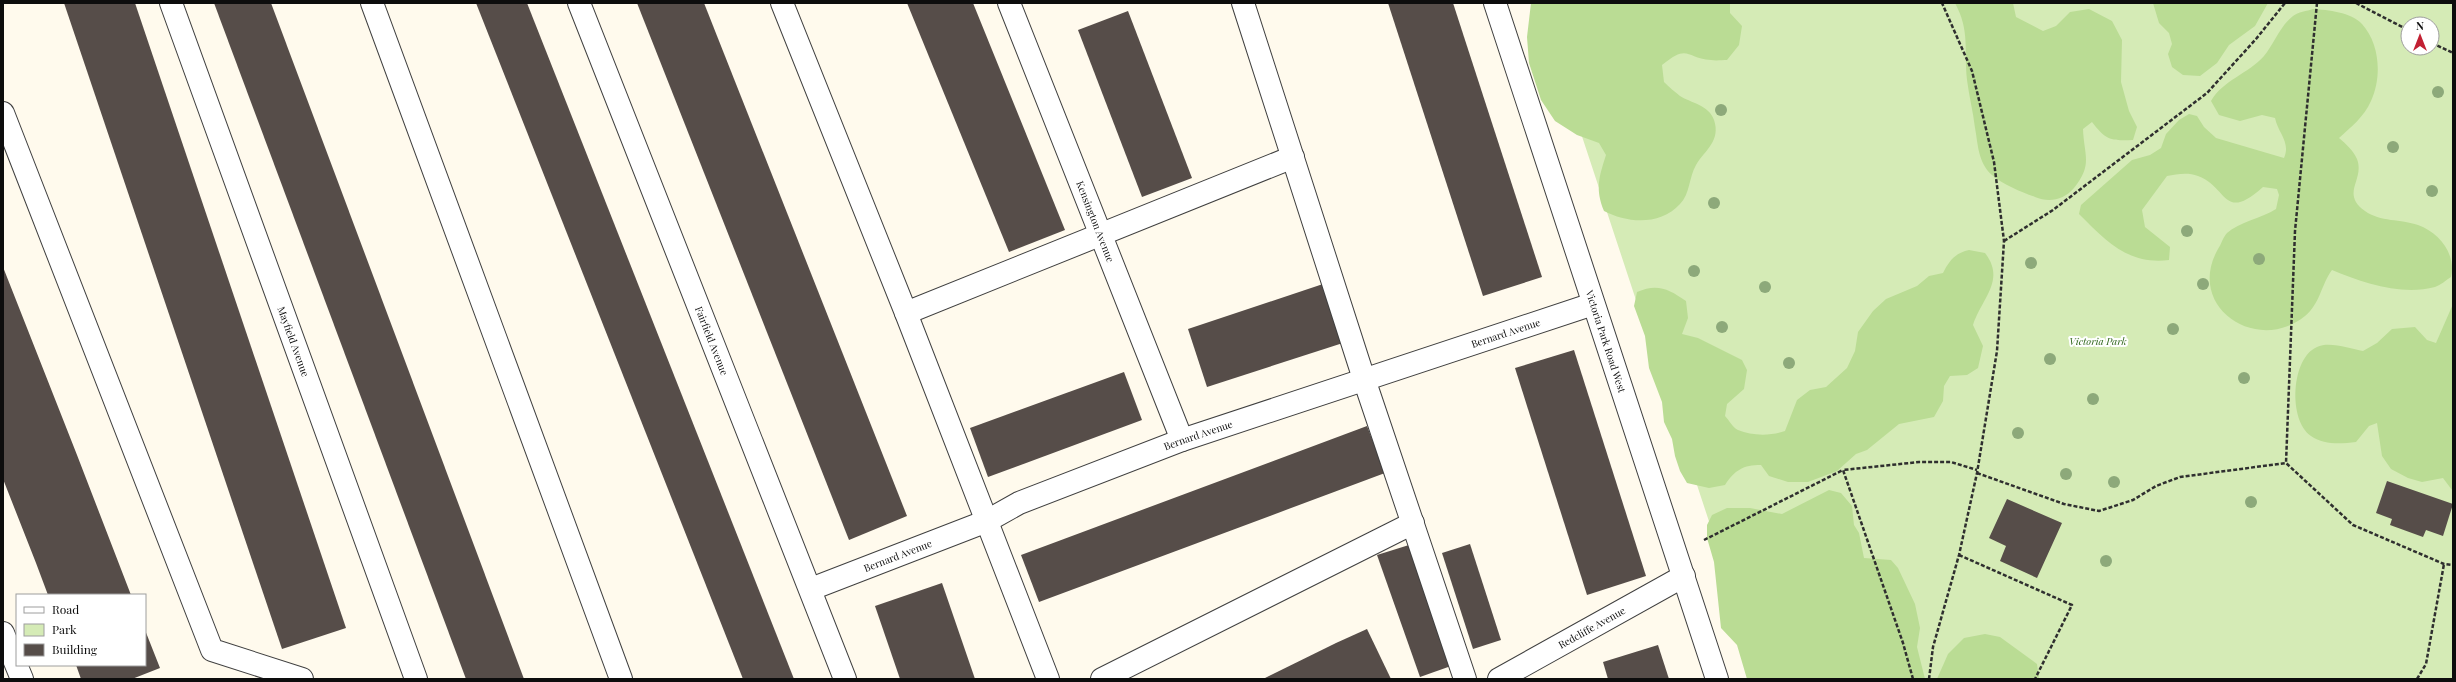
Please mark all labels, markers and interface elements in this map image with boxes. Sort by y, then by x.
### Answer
north arrow [2400,16,2440,56]
text: N [2416,18,2424,33]
street label: Kensington Avenue [1073,179,1118,264]
street label: Victoria Park Road West [1582,287,1630,395]
street label: Mayfield Avenue [275,304,313,378]
street label: Fairfield Avenue [692,304,732,377]
street label: Bernard Avenue [1469,315,1542,351]
park label: Victoria Park [2069,334,2127,348]
street label: Bernard Avenue [1162,417,1234,453]
street label: Bernard Avenue [862,536,934,575]
legend [16,594,146,666]
text: Road [52,601,79,617]
street label: Redcliffe Avenue [1556,603,1628,652]
text: Park [52,621,77,637]
text: Building [52,641,98,657]

